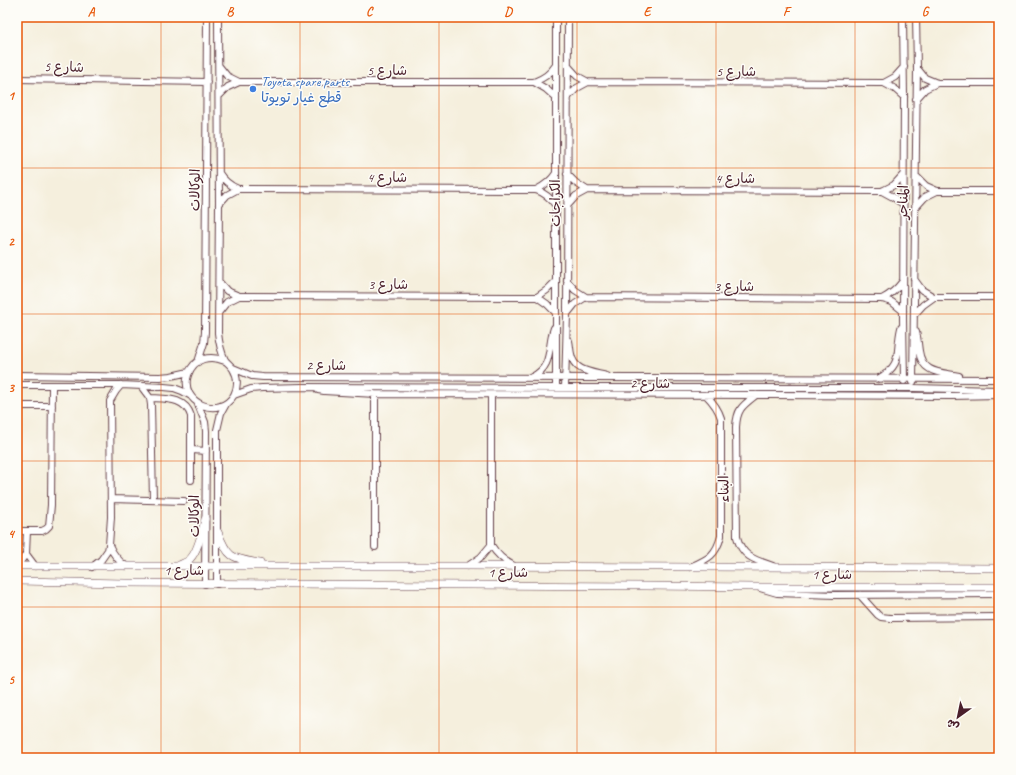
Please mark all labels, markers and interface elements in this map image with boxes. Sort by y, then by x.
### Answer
text: A [88,4,96,20]
text: B [227,4,235,20]
text: C [366,4,374,20]
text: D [504,4,513,20]
text: E [644,4,653,20]
text: F [783,4,792,20]
text: G [922,4,930,20]
street label: شارع 5 [44,58,84,77]
street label: شارع 5 [367,62,407,80]
street label: شارع 5 [716,63,756,81]
place label: Toyota spare parts قطع غيار تويوتا [261,73,350,108]
marker: Toyota spare parts قطع غيار تويوتا [248,84,258,94]
text: 1 [8,88,16,104]
street label: الوكالات [186,169,204,211]
street label: شارع 4 [367,169,407,187]
street label: شارع 4 [715,170,755,188]
street label: الكراجات [547,179,564,227]
street label: المناجر [894,185,912,220]
text: 2 [8,234,15,250]
street label: شارع 3 [368,276,408,294]
street label: شارع 3 [714,278,754,296]
street label: شارع 2 [306,357,346,375]
street label: شارع 2 [630,375,670,393]
text: 3 [8,380,15,396]
street label: البناء [715,475,733,503]
street label: الوكالات [186,495,203,537]
text: 4 [8,526,16,542]
street label: شارع 1 [164,562,204,580]
street label: شارع 1 [488,564,528,582]
street label: شارع 1 [812,566,852,584]
text: 5 [8,672,15,688]
north arrow [938,697,978,737]
text: ش [944,716,961,735]

